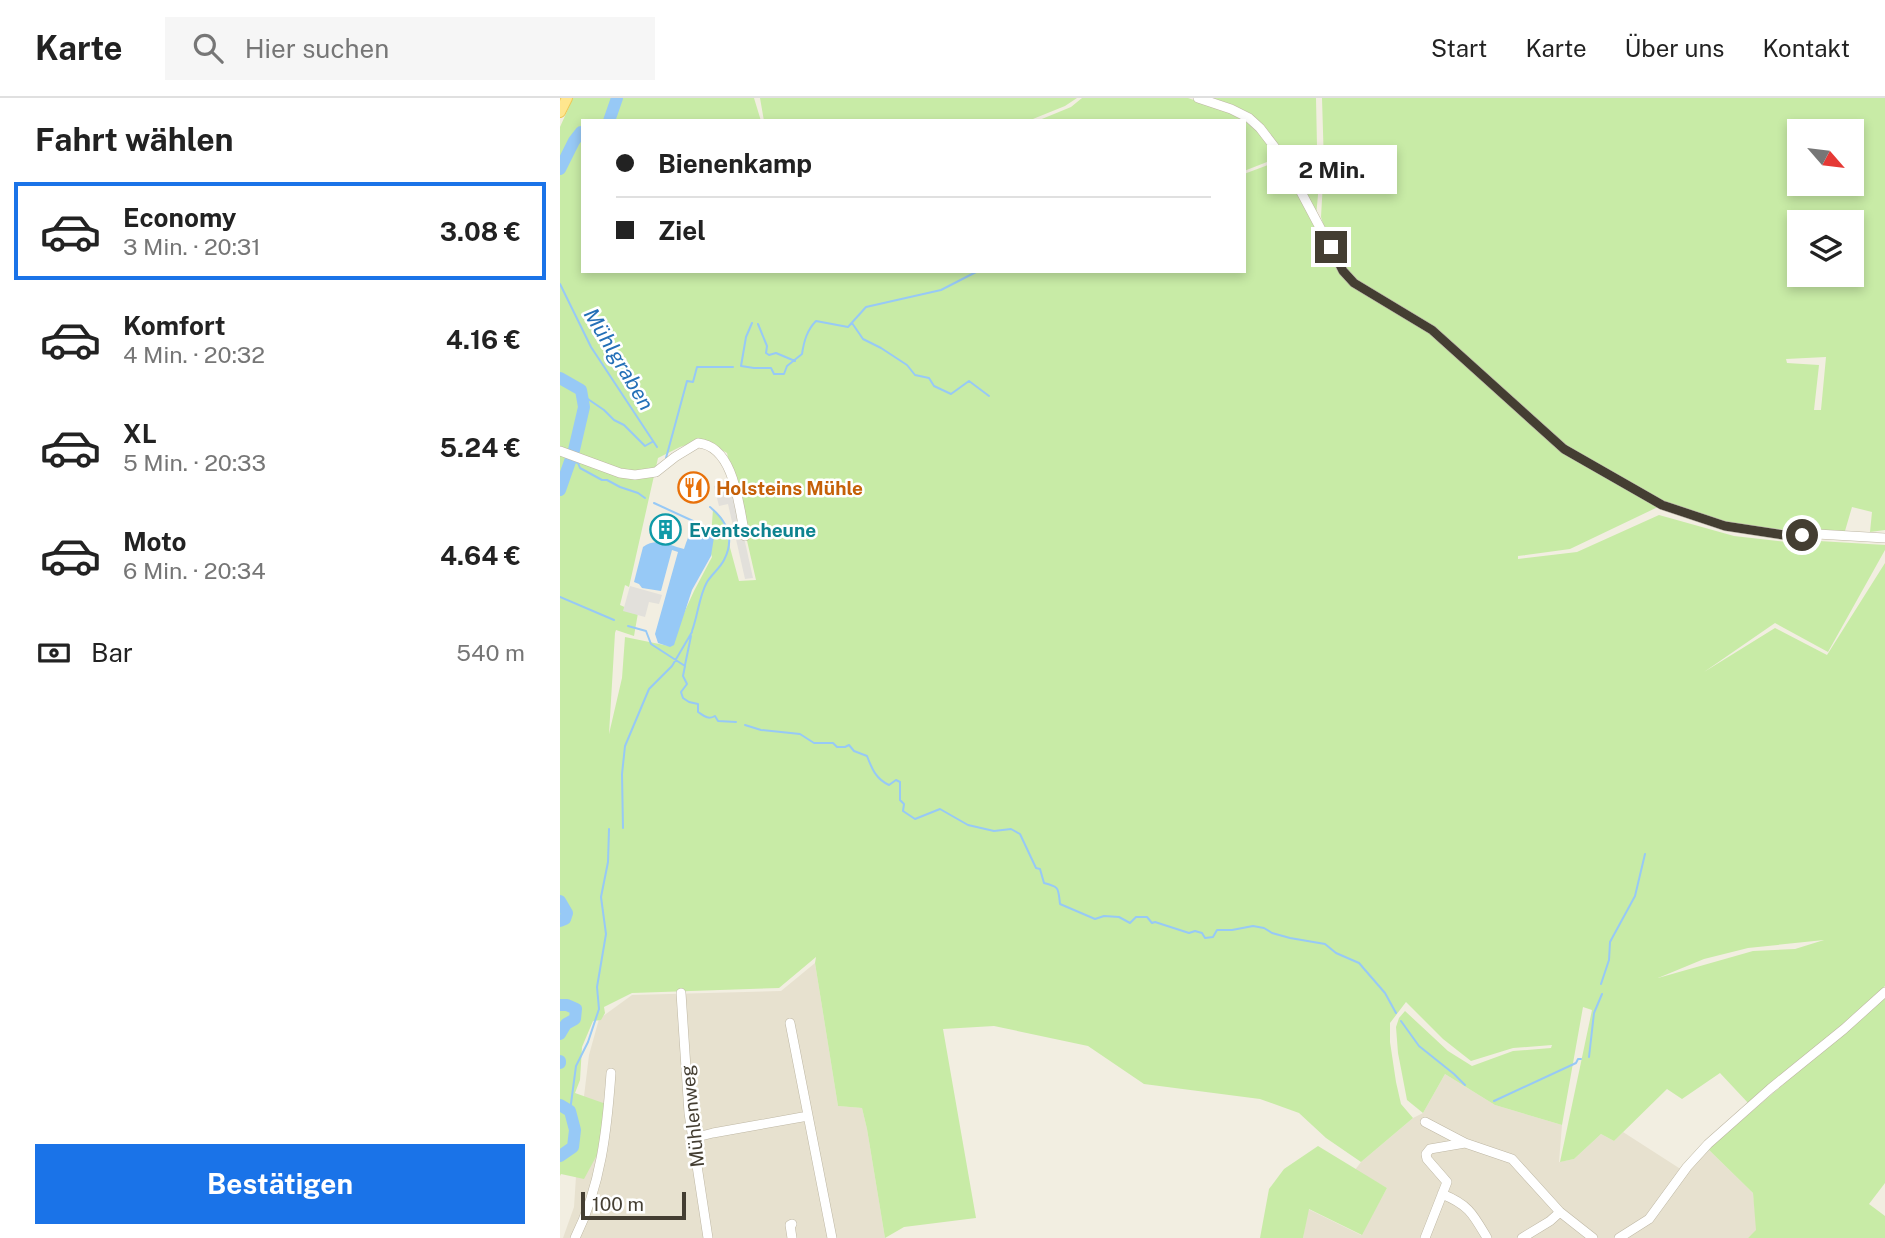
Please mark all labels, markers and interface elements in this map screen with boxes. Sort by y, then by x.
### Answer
search box [165,17,655,80]
text: Karte [35,29,123,67]
icon: search [189,29,227,67]
text: Hier suchen [245,33,389,64]
text: Start [1431,34,1487,62]
text: Karte [1525,34,1587,62]
text: Über uns [1625,34,1724,62]
text: Kontakt [1762,34,1850,62]
north arrow [1787,119,1864,196]
map controls [1787,119,1864,287]
text: Fahrt wählen [35,121,234,158]
callout: 2 Min. [1266,145,1396,194]
text: Bienenkamp [658,148,812,179]
text: 2 Min. [1299,156,1365,183]
icon: car [39,200,102,263]
text: Economy [123,202,236,233]
button: layers [1787,210,1864,287]
text: Ziel [658,215,706,246]
text: 3.08 € [440,216,521,247]
route end [1315,231,1347,263]
text: 3 Min. · 20:31 [123,233,261,260]
water label: Mühlgraben [579,303,659,415]
icon: car [39,308,102,371]
text: Komfort [123,310,225,341]
text: 4.16 € [446,324,521,355]
text: 4 Min. · 20:32 [123,341,265,368]
icon: car [39,416,102,479]
text: XL [123,418,157,449]
text: 5.24 € [440,432,521,463]
text: 5 Min. · 20:33 [123,449,266,476]
restaurant icon: Holsteins Mühle [676,471,710,505]
place label: Holsteins Mühle [716,477,863,499]
building icon: Eventscheune [649,513,683,547]
place label: Eventscheune [689,519,816,541]
route start [1786,519,1818,551]
icon: car [39,524,102,587]
text: Moto [123,526,186,557]
text: 4.64 € [440,540,521,571]
text: 6 Min. · 20:34 [123,557,266,584]
icon: cash [35,634,73,672]
text: Bar [91,637,133,668]
text: 540 m [456,639,525,666]
street label: Mühlenweg [676,1064,708,1168]
button: Bestätigen [35,1144,525,1224]
scale bar [581,1189,686,1221]
text: 100 m [592,1193,644,1215]

